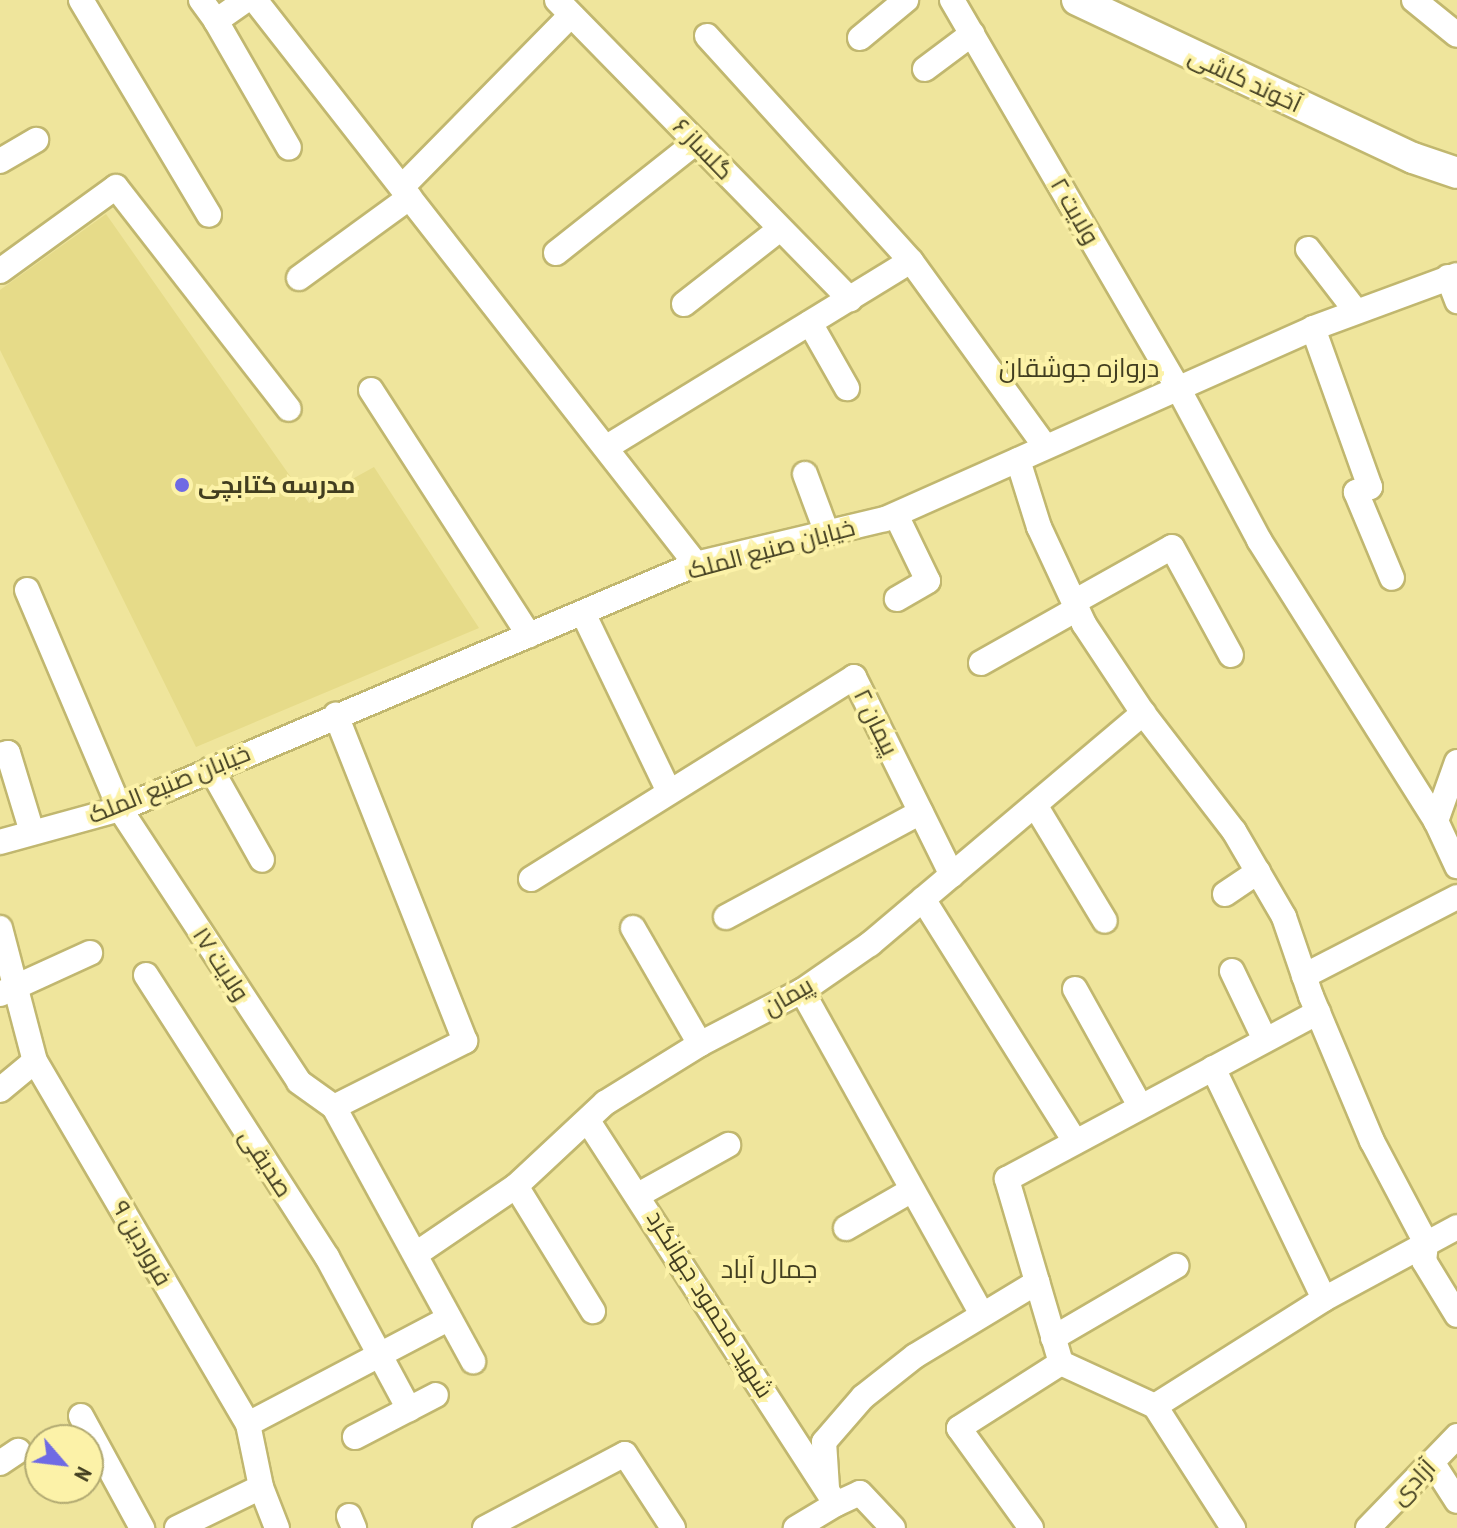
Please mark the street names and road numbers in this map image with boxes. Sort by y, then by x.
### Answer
street label: آخوند کاشی [1184,41,1306,119]
street label: گلساز ۶ [667,112,739,186]
street label: ولایت ۲ [1044,172,1106,250]
street label: خیابان صنیع الملک [684,513,858,585]
street label: پیمان ۲ [848,684,904,760]
street label: خیابان صنیع الملک [84,738,254,830]
street label: ولایت ۱۷ [187,922,255,1006]
street label: پیمان [758,970,818,1022]
street label: صدیقی [233,1124,299,1202]
street label: فروردین ۹ [106,1195,178,1291]
street label: شهید محمود جهانگرد [641,1205,779,1403]
street label: آزادی [1384,1453,1442,1511]

